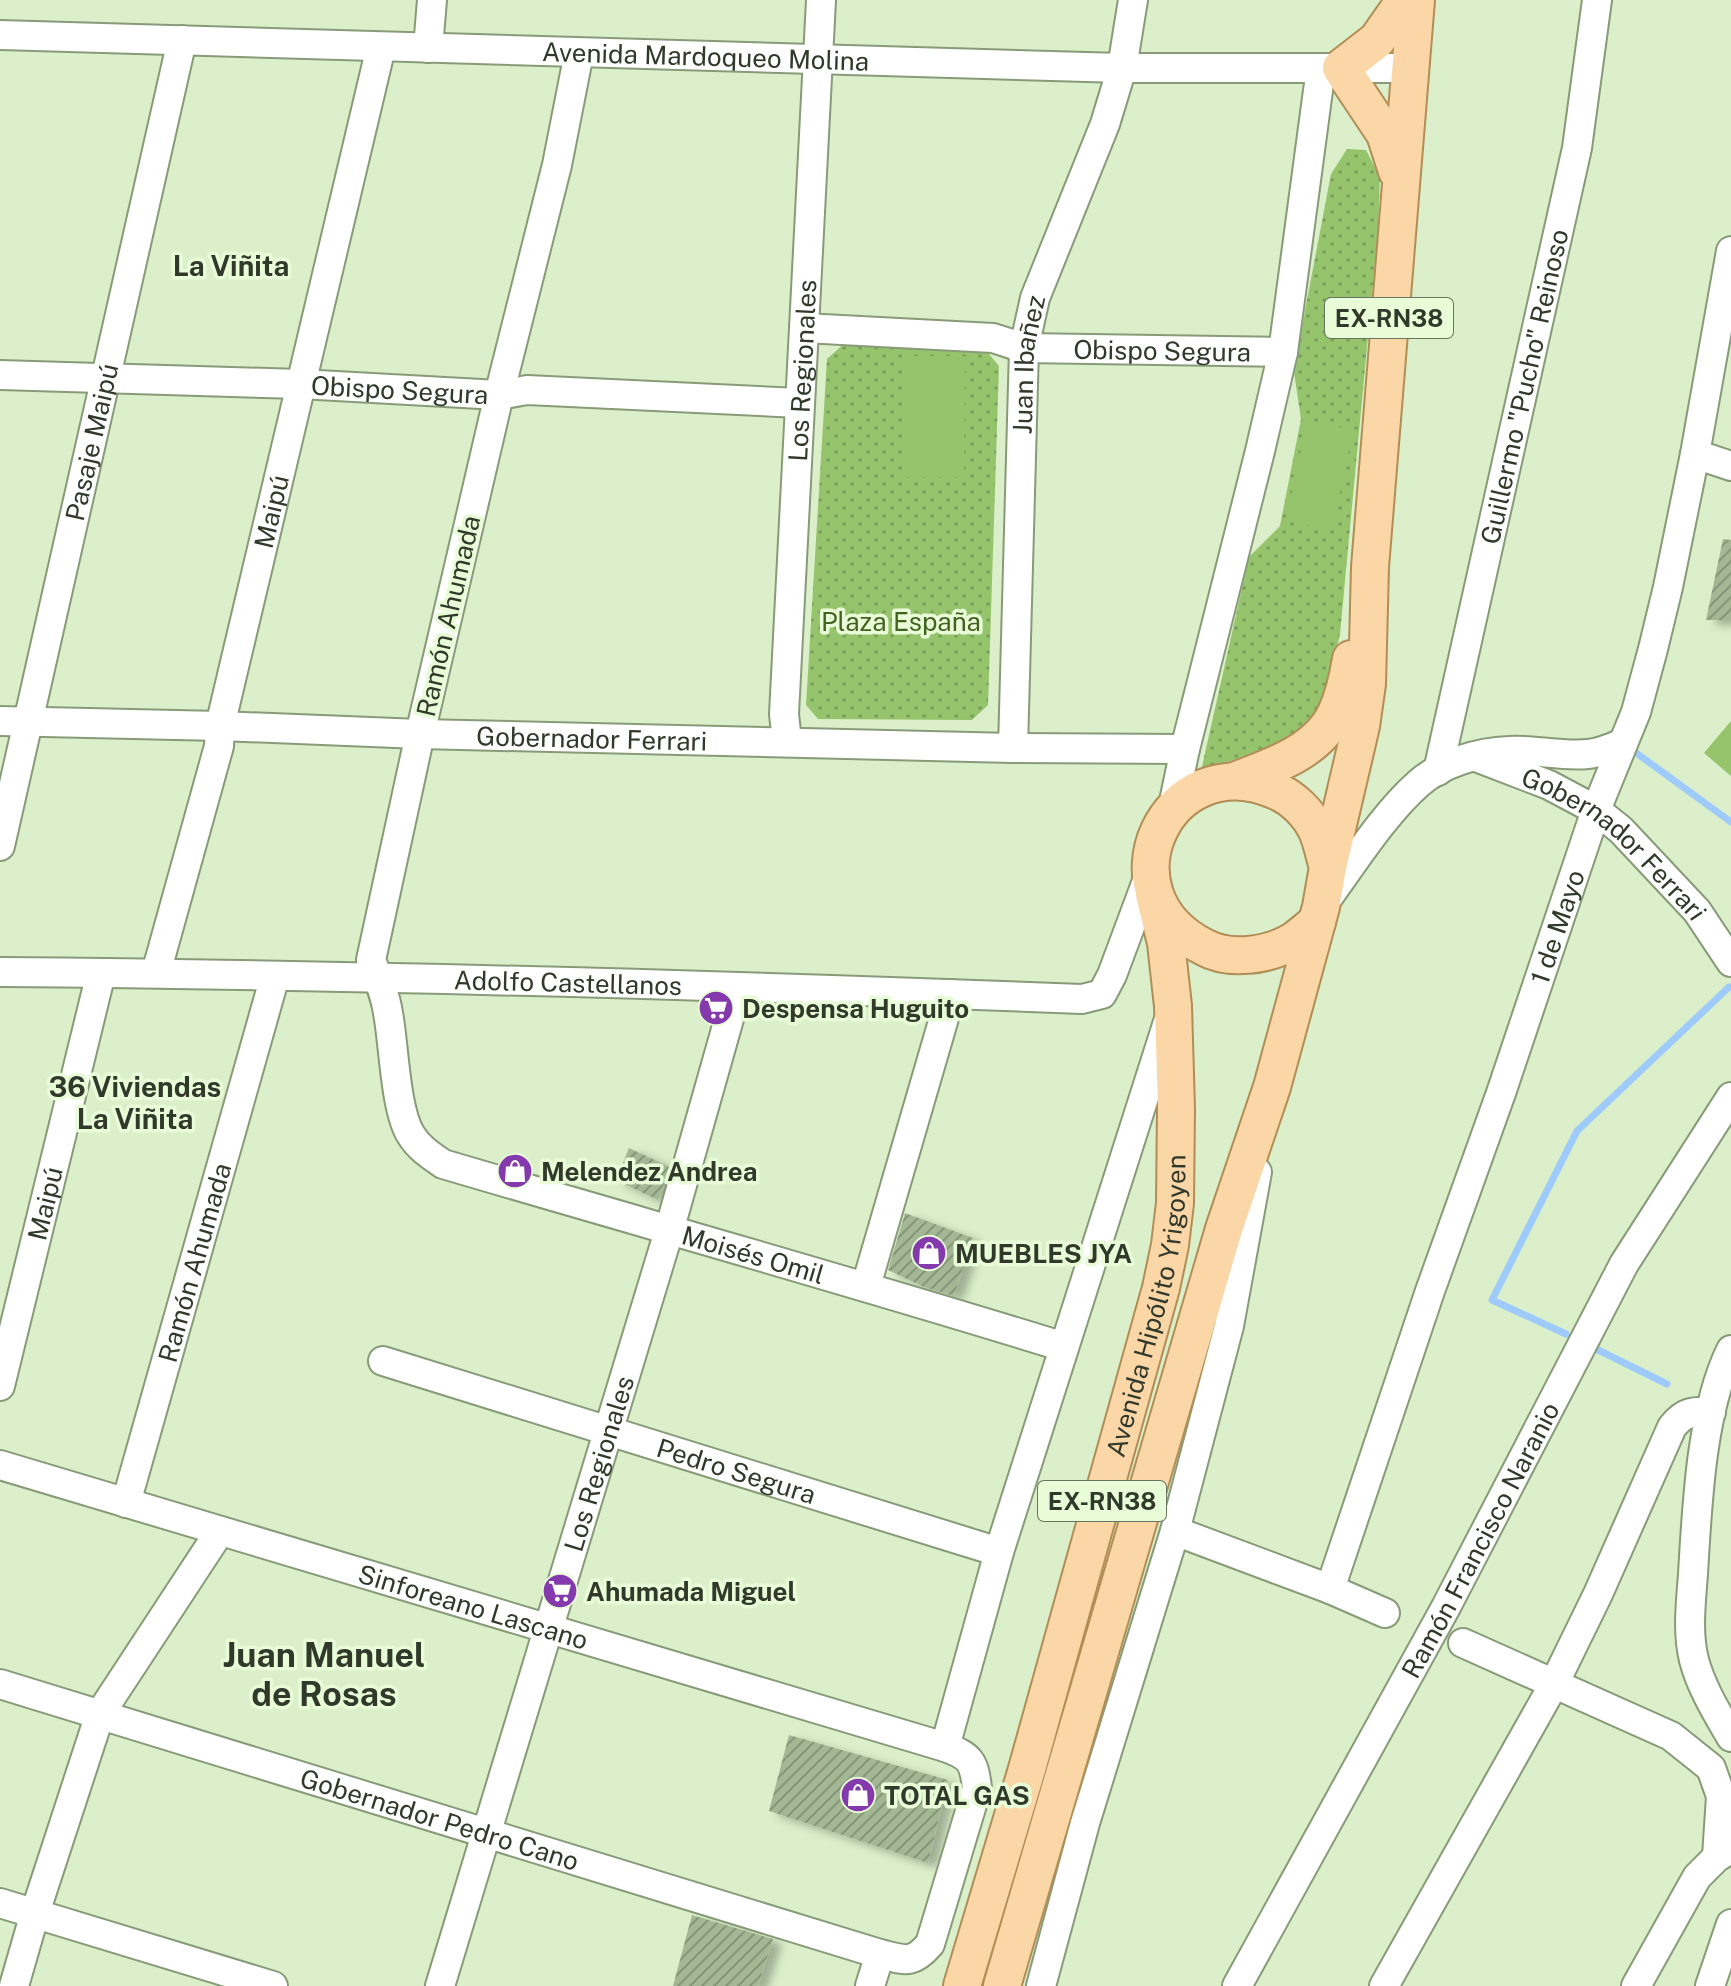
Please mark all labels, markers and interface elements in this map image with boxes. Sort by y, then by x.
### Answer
street label: Avenida Mardoqueo Molina [542,35,870,76]
street label: Guillermo "Pucho" Reinoso [1474,226,1574,547]
district label: La Viñita [173,249,289,282]
street label: Los Regionales [782,279,822,462]
street label: Juan Ibañez [1006,292,1051,435]
road number: EX-RN38 [1325,298,1453,338]
street label: Obispo Segura [1073,333,1251,367]
street label: Pasaje Maipú [58,361,124,524]
street label: Obispo Segura [310,369,489,410]
street label: Maipú [247,472,295,551]
street label: Ramón Ahumada [410,512,486,720]
park label: Plaza España [821,606,981,637]
street label: Gobernador Ferrari [476,720,708,756]
street label: Gobernador Ferrari [1518,761,1714,925]
street label: 1 de Mayo [1523,866,1590,988]
street label: Adolfo Castellanos [453,964,683,1001]
supermarket icon: Despensa Huguito [697,989,735,1027]
place label: Despensa Huguito [742,993,969,1024]
district label: 36 Viviendas La Viñita [49,1070,221,1135]
shop icon: Melendez Andrea [496,1152,534,1190]
street label: Avenida Hipólito Yrigoyen [1099,1154,1191,1460]
place label: Melendez Andrea [541,1156,757,1187]
street label: Ramón Ahumada [151,1159,237,1366]
street label: Maipú [21,1164,69,1243]
street label: Moisés Omil [678,1219,828,1290]
shop icon: MUEBLES JYA [910,1234,948,1272]
place label: MUEBLES JYA [955,1238,1132,1269]
street label: Los Regionales [557,1372,640,1555]
street label: Ramón Francisco Naranio [1394,1397,1565,1683]
street label: Pedro Segura [653,1431,820,1510]
road number: EX-RN38 [1038,1481,1166,1521]
street label: Sinforeano Lascano [355,1557,592,1655]
supermarket icon: Ahumada Miguel [541,1572,579,1610]
place label: Ahumada Miguel [586,1576,796,1607]
district label: Juan Manuel de Rosas [223,1635,425,1714]
street label: Gobernador Pedro Cano [297,1762,583,1876]
shop icon: TOTAL GAS [839,1776,877,1814]
place label: TOTAL GAS [884,1780,1030,1811]

